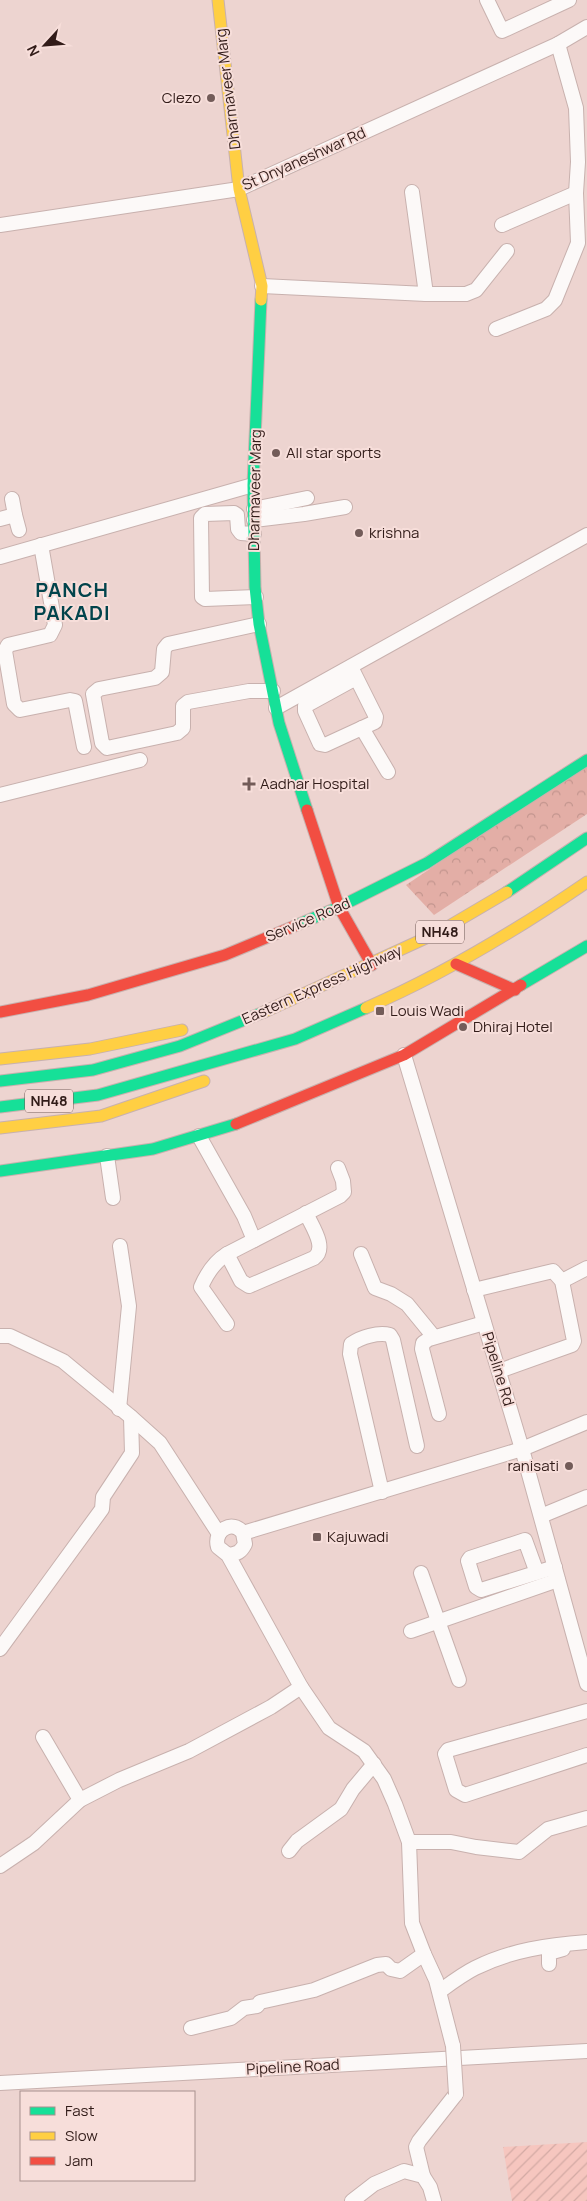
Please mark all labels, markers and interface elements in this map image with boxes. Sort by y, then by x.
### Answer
north arrow [20,20,70,70]
street label: Dharmaveer Marg [210,27,245,151]
text: N [22,42,44,60]
place label: Clezo [162,87,201,108]
marker: Clezo [205,92,217,104]
street label: St Dnyaneshwar Rd [239,122,369,195]
street label: Dharmaveer Marg [243,429,266,551]
place label: All star sports [286,442,381,463]
marker: All star sports [270,447,282,459]
place label: krishna [369,522,419,543]
marker: krishna [353,527,365,539]
district label: PANCH PAKADI [33,576,111,626]
place label: Aadhar Hospital [260,773,370,794]
marker: Aadhar Hospital [242,777,256,791]
street label: Service Road [262,892,353,947]
road number: NH48 [416,920,464,944]
street label: Eastern Express Highway [238,940,405,1029]
place label: Louis Wadi [390,1000,464,1021]
marker: Louis Wadi [374,1005,386,1017]
place label: Dhiraj Hotel [473,1016,553,1037]
marker: Dhiraj Hotel [457,1021,469,1033]
road number: NH48 [25,1090,73,1112]
street label: Pipeline Rd [477,1329,520,1408]
place label: ranisati [507,1455,559,1476]
marker: ranisati [563,1460,575,1472]
place label: Kajuwadi [327,1526,389,1547]
marker: Kajuwadi [311,1531,323,1543]
street label: Pipeline Road [246,2054,340,2079]
legend [20,2091,195,2181]
text: Fast [65,2100,94,2121]
text: Slow [65,2125,98,2146]
text: Jam [65,2150,93,2171]

